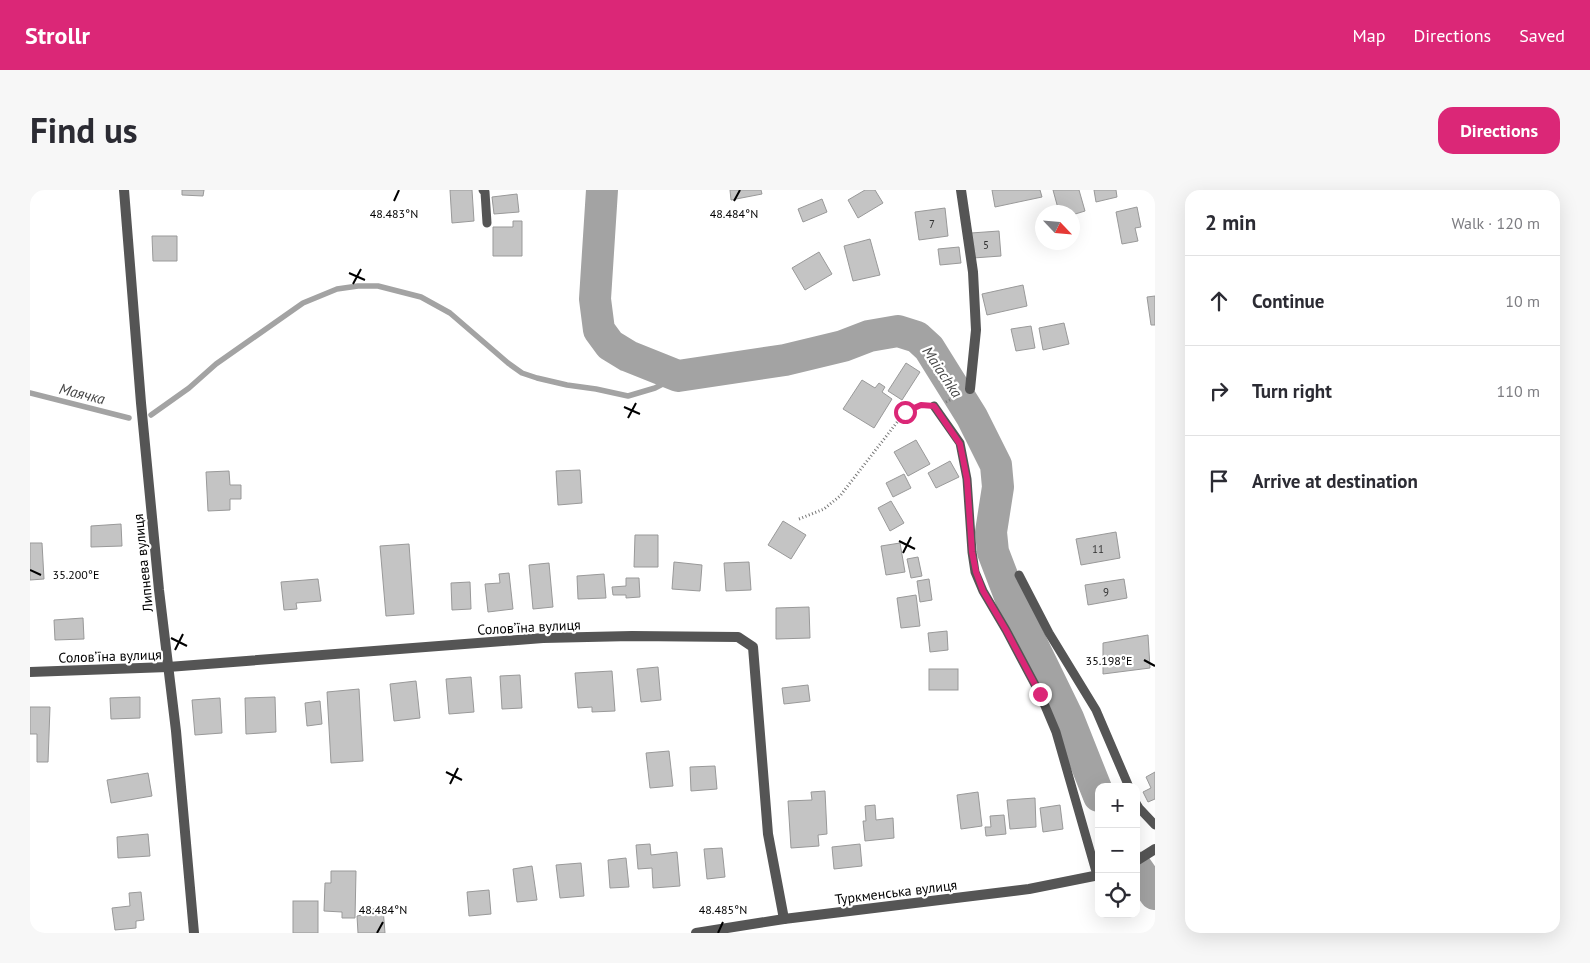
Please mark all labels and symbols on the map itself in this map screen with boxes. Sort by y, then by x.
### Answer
north arrow [1035,205,1080,250]
text: 48.483°N [370,206,418,221]
text: 48.484°N [710,206,758,221]
house number: 7 [929,217,935,231]
house number: 5 [983,238,989,252]
water label: Maiachka [918,342,967,402]
water label: Маячка [57,379,108,409]
route start [894,401,917,424]
street label: Липнева вулиця [129,513,157,614]
house number: 11 [1092,542,1104,556]
text: 35.200°E [53,567,99,582]
house number: 9 [1103,585,1109,599]
street label: Соловʼїна вулиця [477,615,581,639]
street label: Соловʼїна вулиця [58,645,162,667]
text: 35.198°E [1086,653,1132,668]
route end [1029,683,1052,706]
street label: Туркменська вулиця [834,876,958,908]
text: 48.484°N [359,902,407,917]
text: 48.485°N [699,902,747,917]

